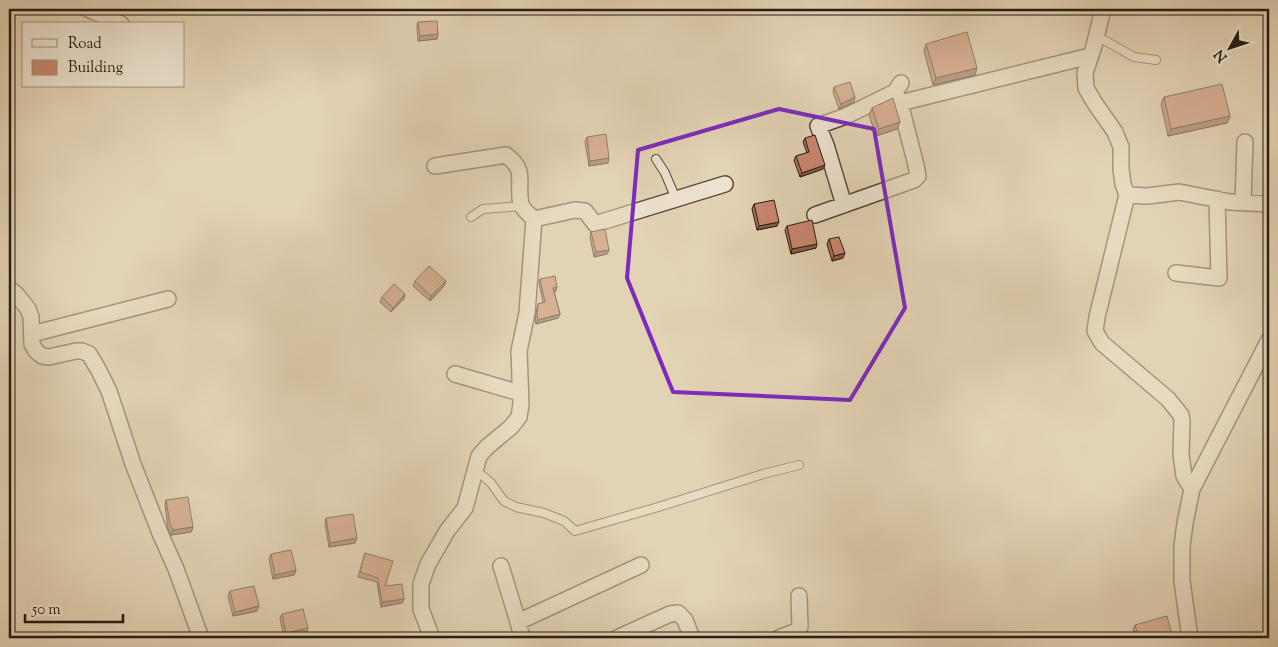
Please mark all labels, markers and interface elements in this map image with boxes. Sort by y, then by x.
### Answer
legend [22,22,185,88]
north arrow [1206,22,1256,72]
text: Road [68,34,102,55]
text: N [1210,44,1233,66]
text: Building [68,58,123,79]
scale bar [25,592,122,624]
text: 50 m [31,600,61,621]

